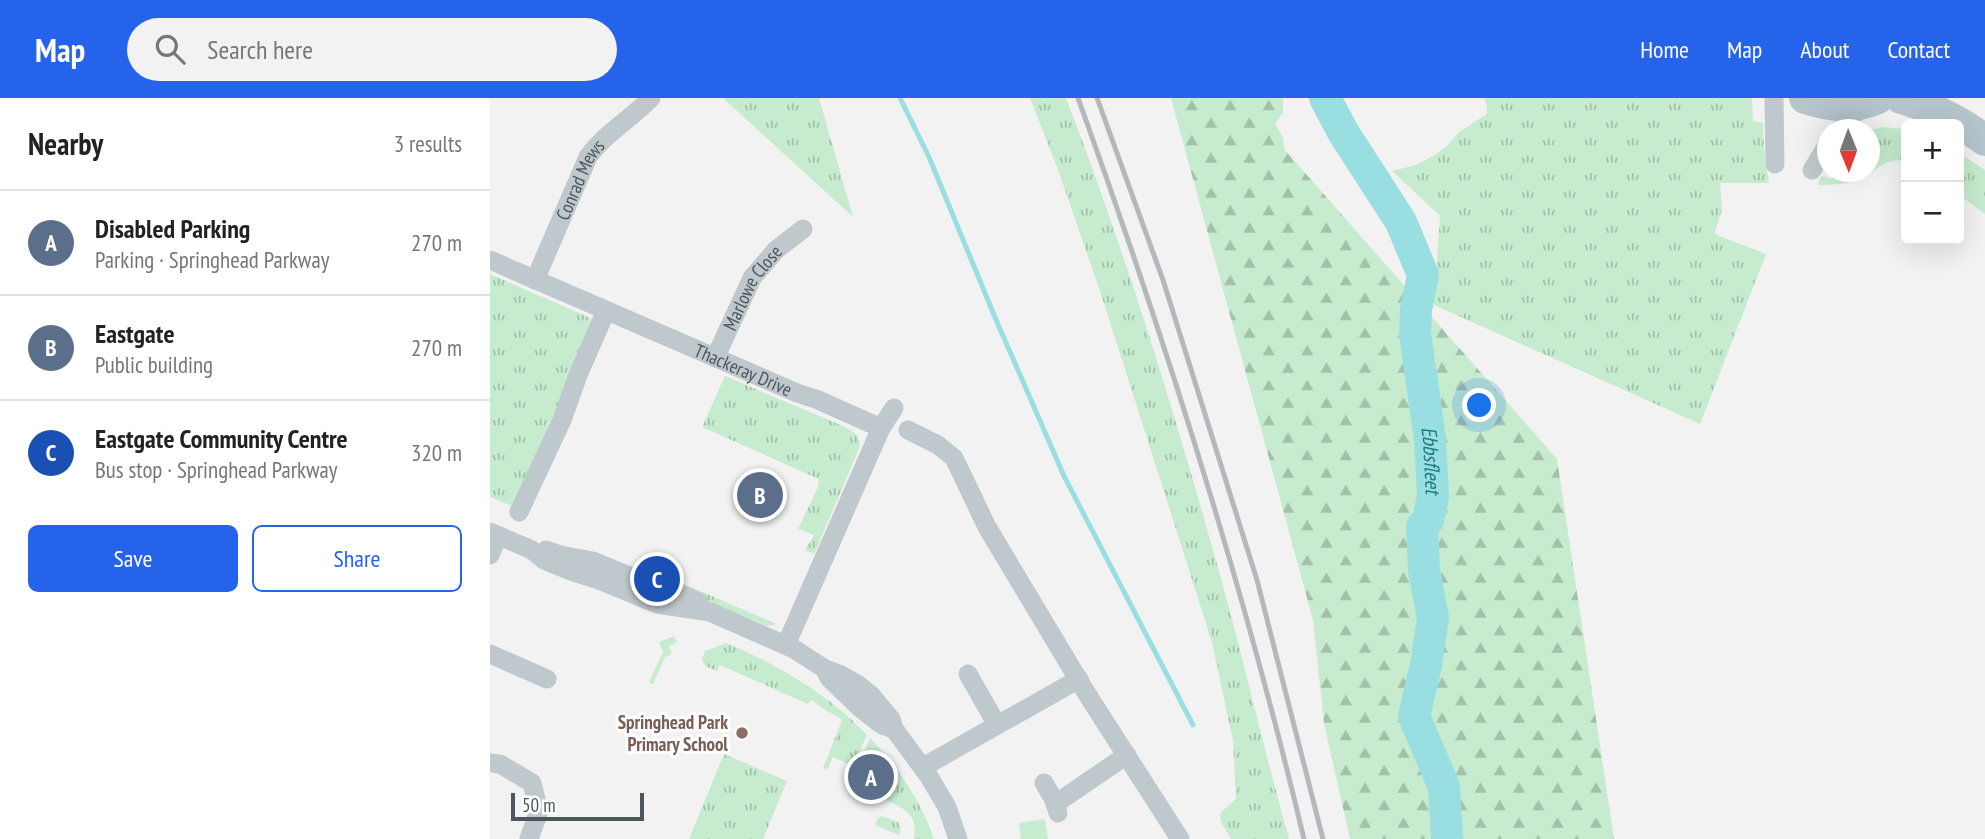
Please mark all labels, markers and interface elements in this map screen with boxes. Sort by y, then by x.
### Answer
search box [127,18,617,81]
text: Map [35,28,85,71]
icon: search [151,30,189,68]
text: Search here [207,33,313,66]
text: Home [1640,34,1689,65]
text: Map [1727,34,1762,65]
text: About [1800,34,1849,65]
text: Contact [1887,34,1950,65]
north arrow [1817,119,1880,182]
map controls [1901,119,1964,245]
button: + [1901,119,1964,182]
text: Nearby [28,124,103,163]
text: 3 results [394,129,462,158]
street label: Conrad Mews [550,134,609,224]
button: − [1901,182,1964,245]
text: Disabled Parking [95,212,250,245]
text: A [45,228,57,257]
text: 270 m [411,228,462,257]
street label: Marlowe Close [718,240,787,334]
text: Parking · Springhead Parkway [95,245,329,274]
text: Eastgate [95,317,175,350]
text: B [45,333,57,362]
text: 270 m [411,333,462,362]
street label: Thackeray Drive [691,338,796,402]
text: Public building [95,350,213,379]
your location [1462,388,1496,422]
text: Eastgate Community Centre [95,422,348,455]
water label: Ebbsfleet [1415,425,1447,497]
text: C [46,438,56,467]
text: 320 m [411,438,462,467]
text: Bus stop · Springhead Parkway [95,455,337,484]
pin: B [737,469,783,521]
button: Save [28,525,238,592]
button: Share [252,525,462,592]
pin: C [634,553,680,605]
place label: Springhead Park Primary School [618,710,728,756]
marker: Springhead Park Primary School [734,725,750,741]
pin: A [848,751,894,803]
scale bar [511,790,644,822]
text: 50 m [522,793,556,817]

